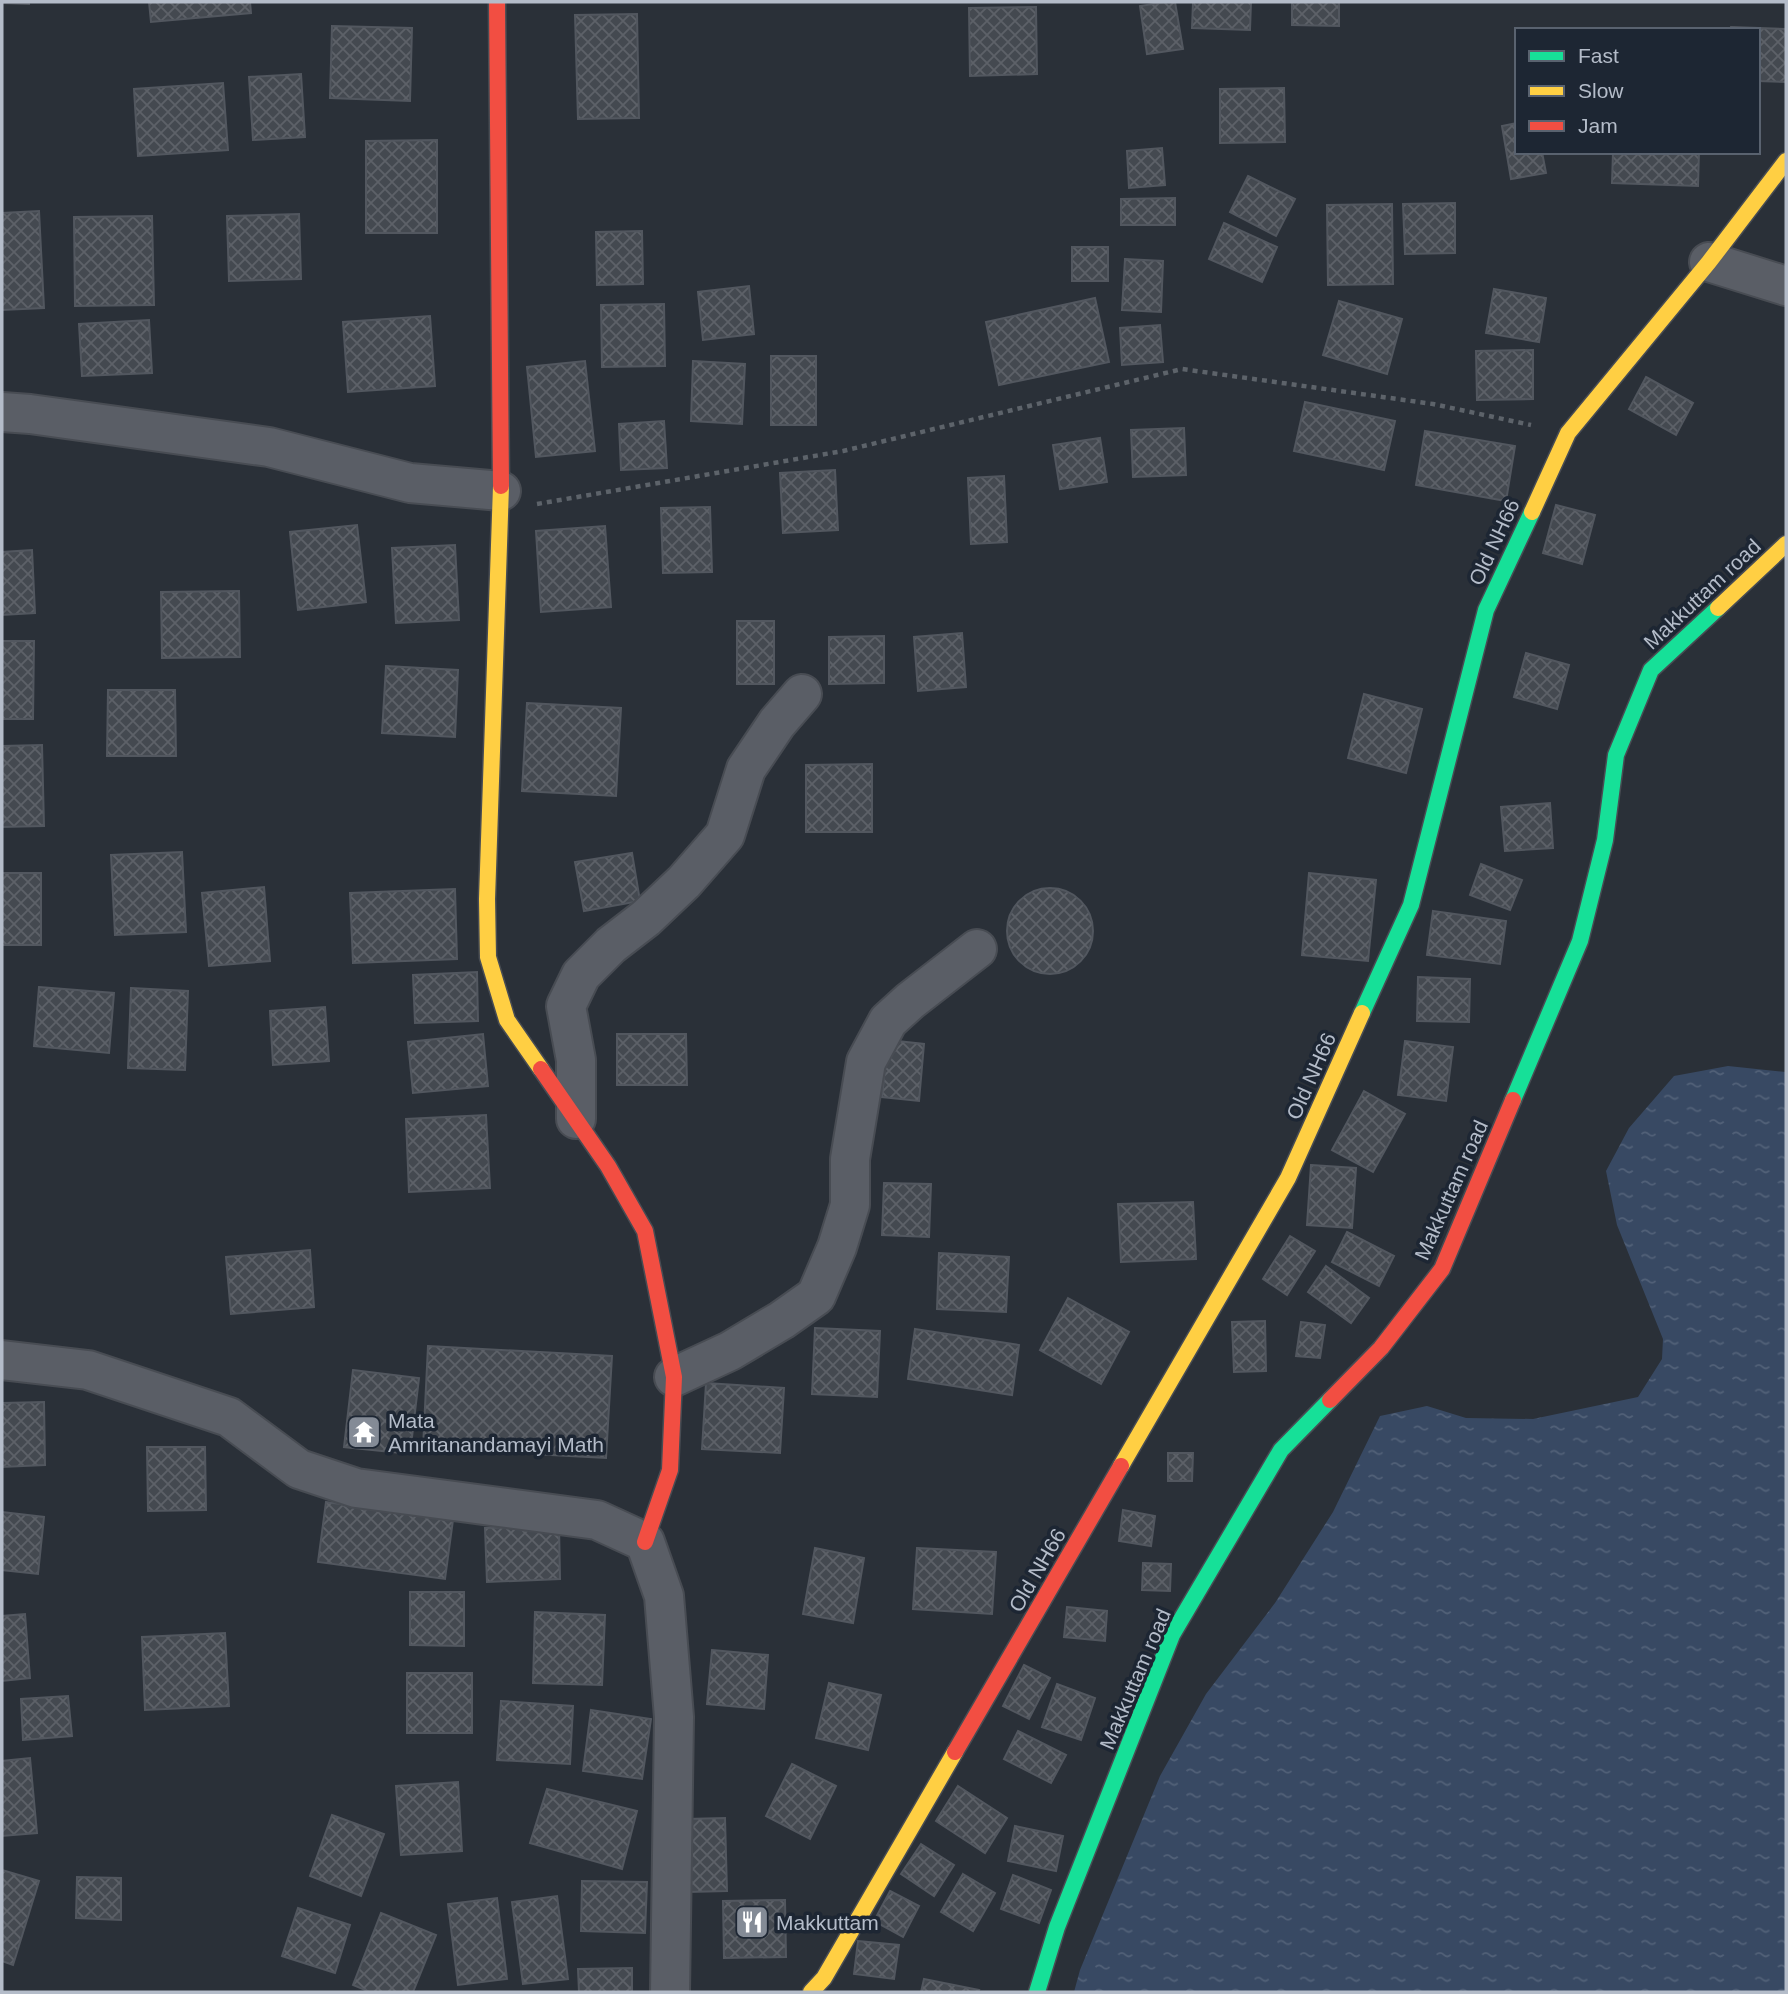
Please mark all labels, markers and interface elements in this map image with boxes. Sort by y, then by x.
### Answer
legend [1515,28,1760,154]
text: Fast [1578,44,1619,67]
text: Slow [1578,79,1624,102]
text: Jam [1578,114,1618,137]
street label: Old NH66 [1464,495,1524,589]
street label: Makkuttam road [1639,534,1765,654]
street label: Old NH66 [1282,1029,1340,1123]
street label: Makkuttam road [1410,1117,1492,1263]
place label: Mata Amritanandamayi Math [388,1409,604,1456]
temple icon: Mata Amritanandamayi Math [345,1413,383,1451]
street label: Old NH66 [1004,1524,1070,1616]
street label: Makkuttam road [1095,1605,1175,1753]
restaurant icon: Makkuttam [733,1903,771,1941]
place label: Makkuttam [776,1911,879,1934]

